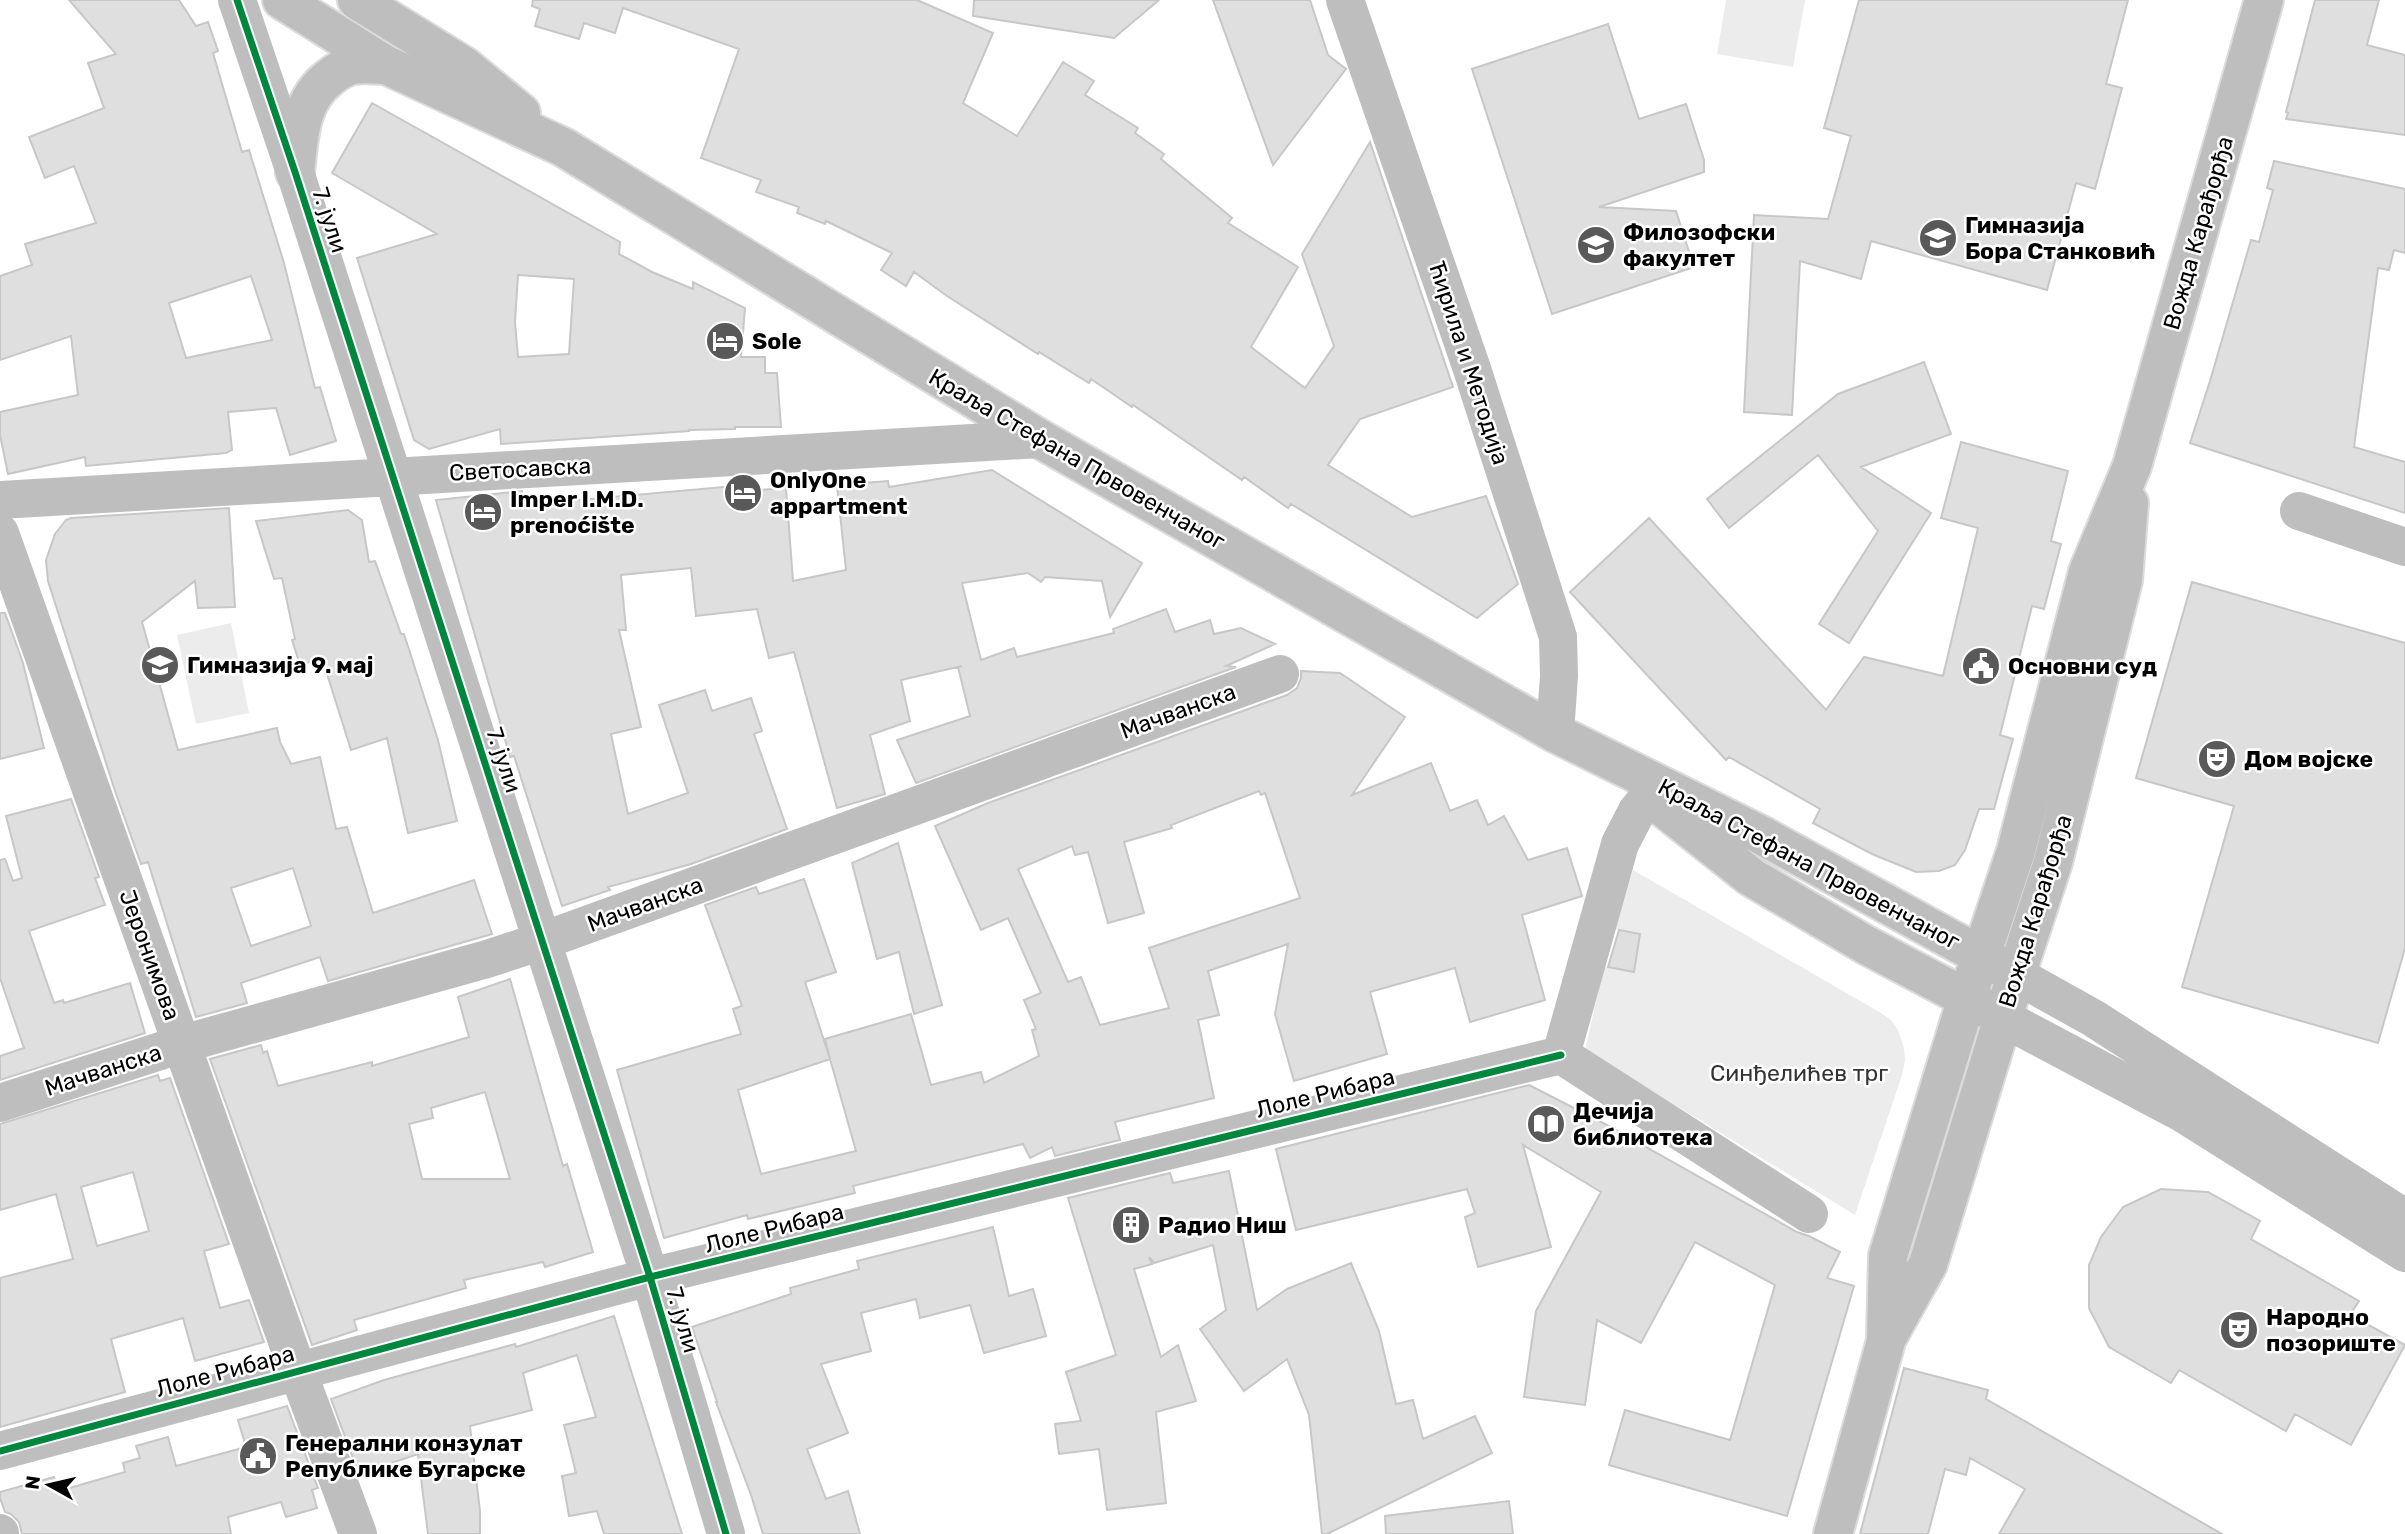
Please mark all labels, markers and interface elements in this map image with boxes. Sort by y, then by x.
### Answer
street label: Вожда Карађорђа [2157,133,2239,333]
street label: 7. јули [306,184,354,256]
place label: Гимназија Бора Станковић [1965,211,2156,265]
school or university icon: Гимназија Бора Станковић [1917,217,1959,259]
place label: Филозофски факултет [1623,218,1775,272]
school or university icon: Филозофски факултет [1575,224,1617,266]
street label: Ћирила и Методија [1423,258,1515,468]
hotel icon: Sole [704,320,746,362]
place label: Sole [752,327,802,355]
street label: Краља Стефана Првовенчаног [924,363,1230,556]
street label: Светосавска [448,451,592,487]
place label: OnlyOne appartment [770,466,908,520]
hotel icon: OnlyOne appartment [722,472,764,514]
place label: Imper I.M.D. prenoćište [510,485,644,539]
hotel icon: Imper I.M.D. prenoćište [462,491,504,533]
school or university icon: Гимназија 9. мај [139,644,181,686]
public building icon: Основни суд [1960,645,2002,687]
place label: Гимназија 9. мај [187,651,374,679]
place label: Основни суд [2008,652,2157,680]
street label: Мачванска [1116,677,1240,745]
street label: 7. јули [480,724,528,796]
theatre icon: Дом војске [2196,738,2238,780]
place label: Дом војске [2244,745,2373,773]
street label: Краља Стефана Првовенчаног [1653,772,1965,956]
street label: Вожда Карађорђа [1992,811,2078,1011]
street label: Мачванска [583,870,707,938]
street label: Јеронимова [113,886,187,1024]
street label: Мачванска [41,1038,165,1102]
park label: Синђелићев трг [1710,1059,1888,1087]
street label: Лоле Рибара [1253,1062,1397,1124]
place label: Дечија библиотека [1573,1097,1713,1151]
library icon: Дечија библиотека [1525,1103,1567,1145]
street label: Лоле Рибара [702,1197,846,1259]
building icon: Радио Ниш [1110,1204,1152,1246]
place label: Радио Ниш [1158,1211,1287,1239]
street label: 7. јули [660,1284,706,1356]
place label: Народно позориште [2266,1303,2396,1357]
theatre icon: Народно позориште [2218,1309,2260,1351]
street label: Лоле Рибара [153,1339,297,1403]
place label: Генерални конзулат Републике Бугарске [285,1429,526,1483]
public building icon: Генерални конзулат Републике Бугарске [237,1435,279,1477]
north arrow [14,1450,84,1520]
text: N [20,1474,45,1491]

